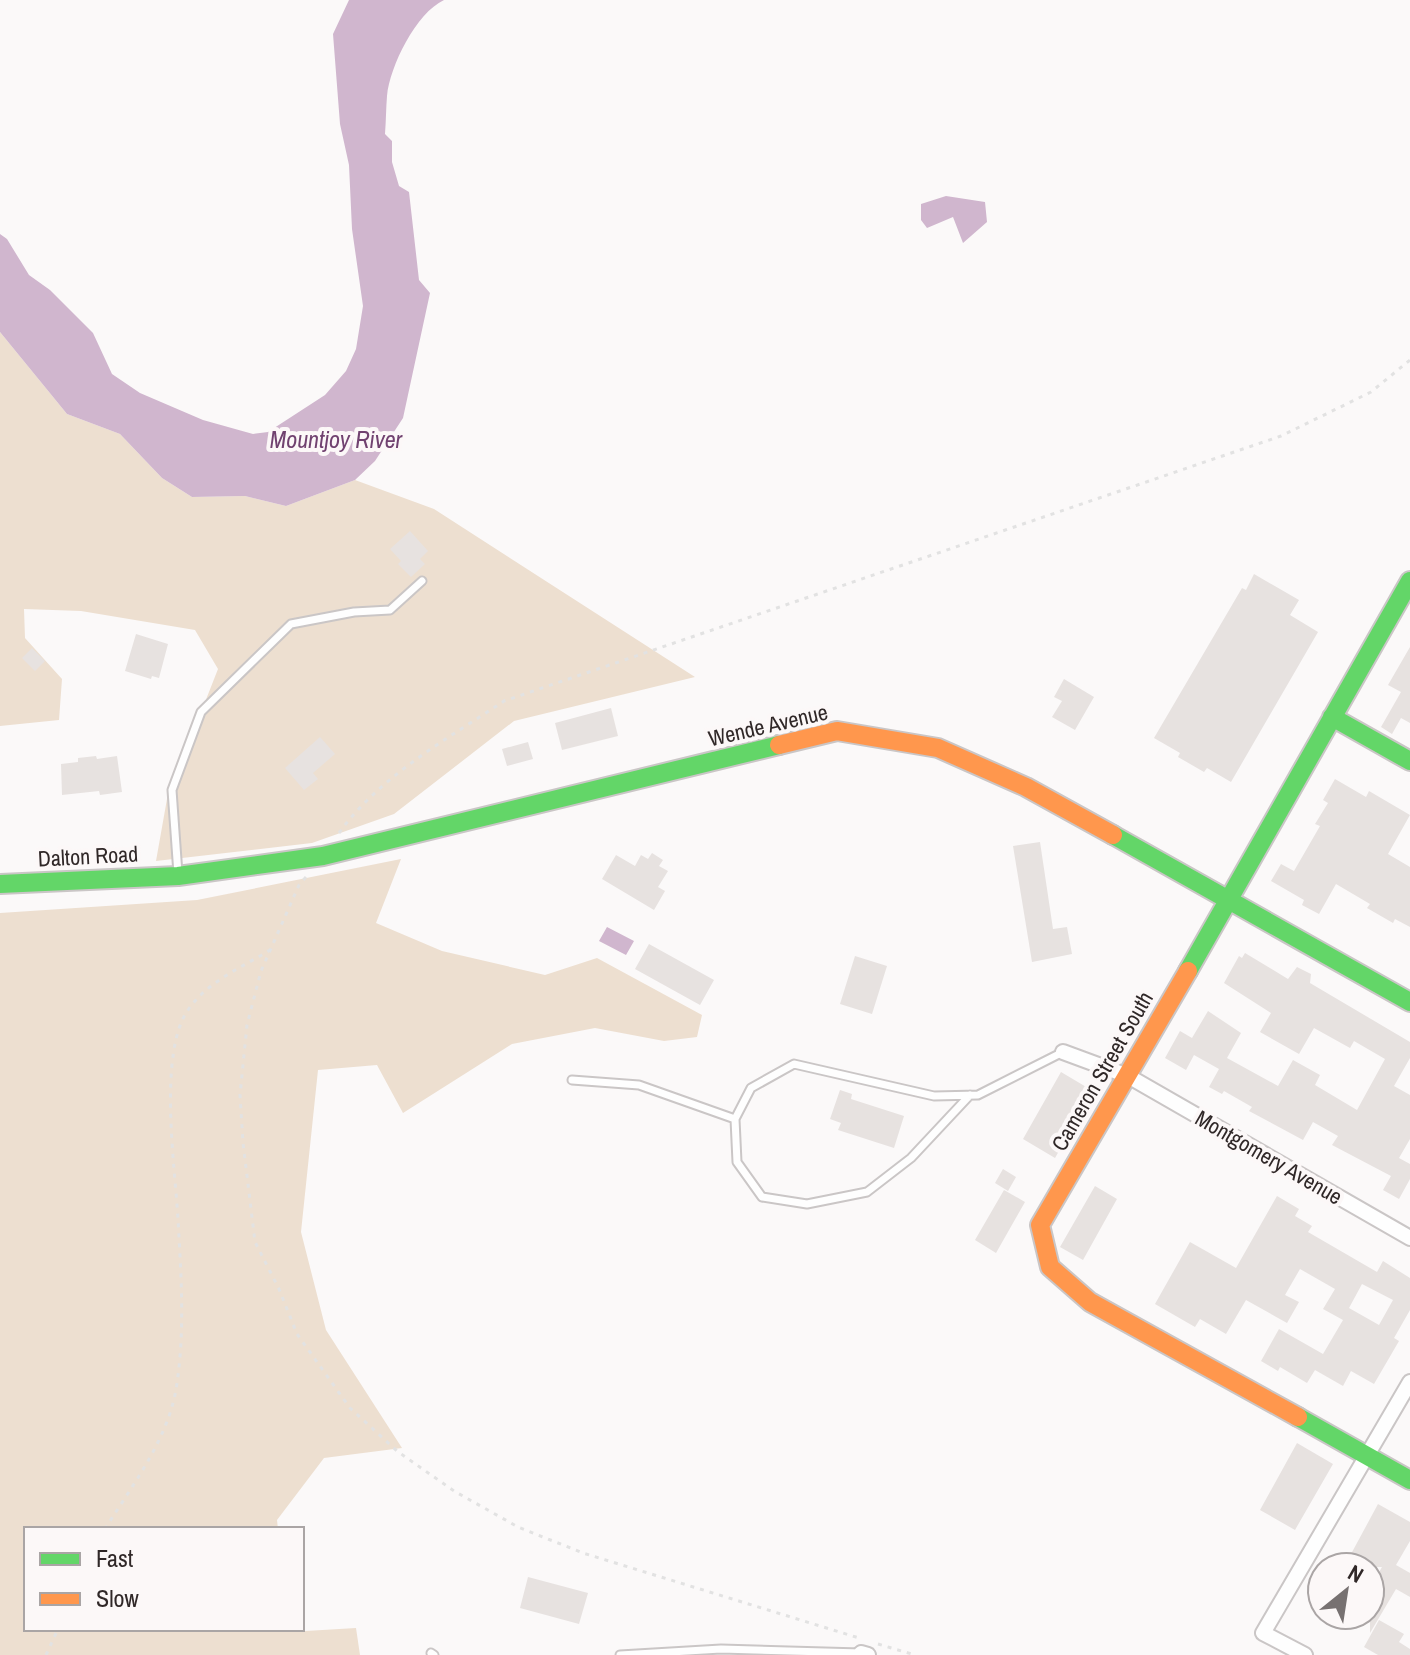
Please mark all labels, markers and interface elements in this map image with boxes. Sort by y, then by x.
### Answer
water label: Mountjoy River [270,423,404,455]
street label: Wende Avenue [705,697,831,753]
street label: Dalton Road [37,838,139,874]
street label: Cameron Street South [1044,986,1160,1156]
street label: Montgomery Avenue [1190,1103,1348,1211]
legend [24,1527,304,1631]
text: Fast [96,1542,134,1574]
north arrow [1306,1551,1386,1631]
text: N [1343,1557,1369,1590]
text: Slow [96,1582,139,1614]

